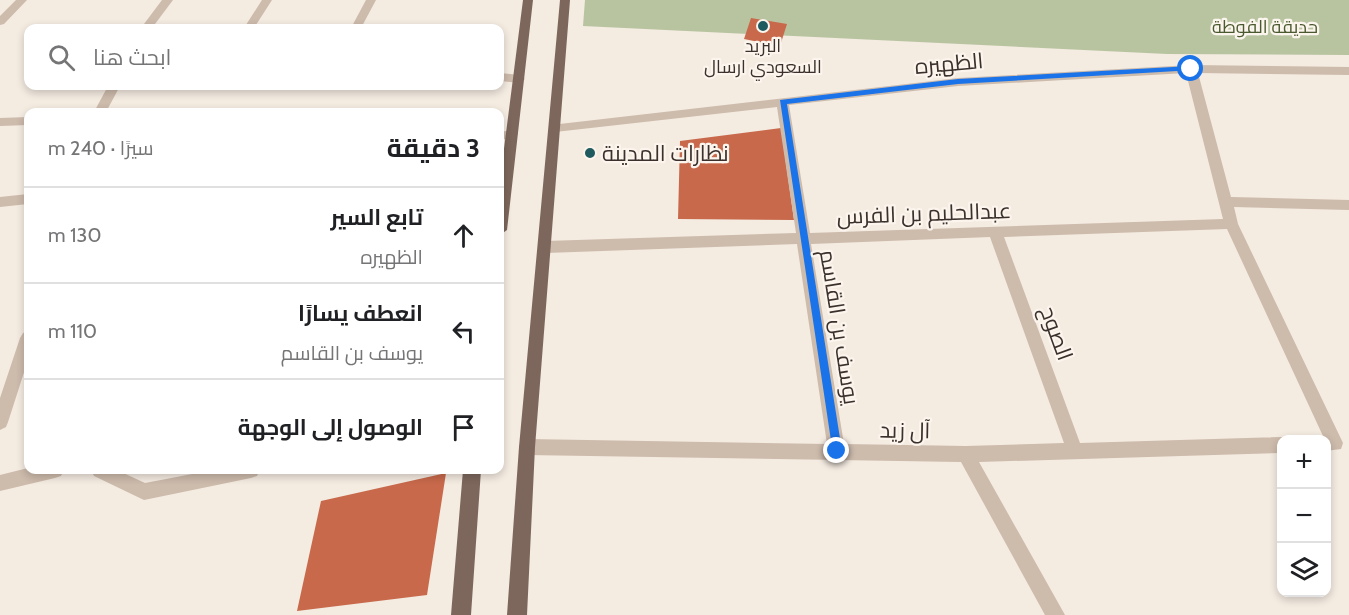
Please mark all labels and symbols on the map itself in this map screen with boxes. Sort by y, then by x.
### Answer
park label: حديقة الفوطة [1212,16,1318,38]
marker: البريد السعودي ارسال [756,19,770,33]
place label: البريد السعودي ارسال [704,35,822,81]
street label: الظهيره [914,47,985,80]
route start [1177,55,1203,81]
place label: نظارات المدينة [602,140,729,167]
marker: نظارات المدينة [583,146,597,160]
street label: عبدالحليم بن الفرس [836,197,1012,232]
street label: يوسف بن القاسم [812,248,865,407]
street label: الصوح [1033,302,1079,365]
street label: آل زيد [879,417,931,444]
route end [823,437,849,463]

